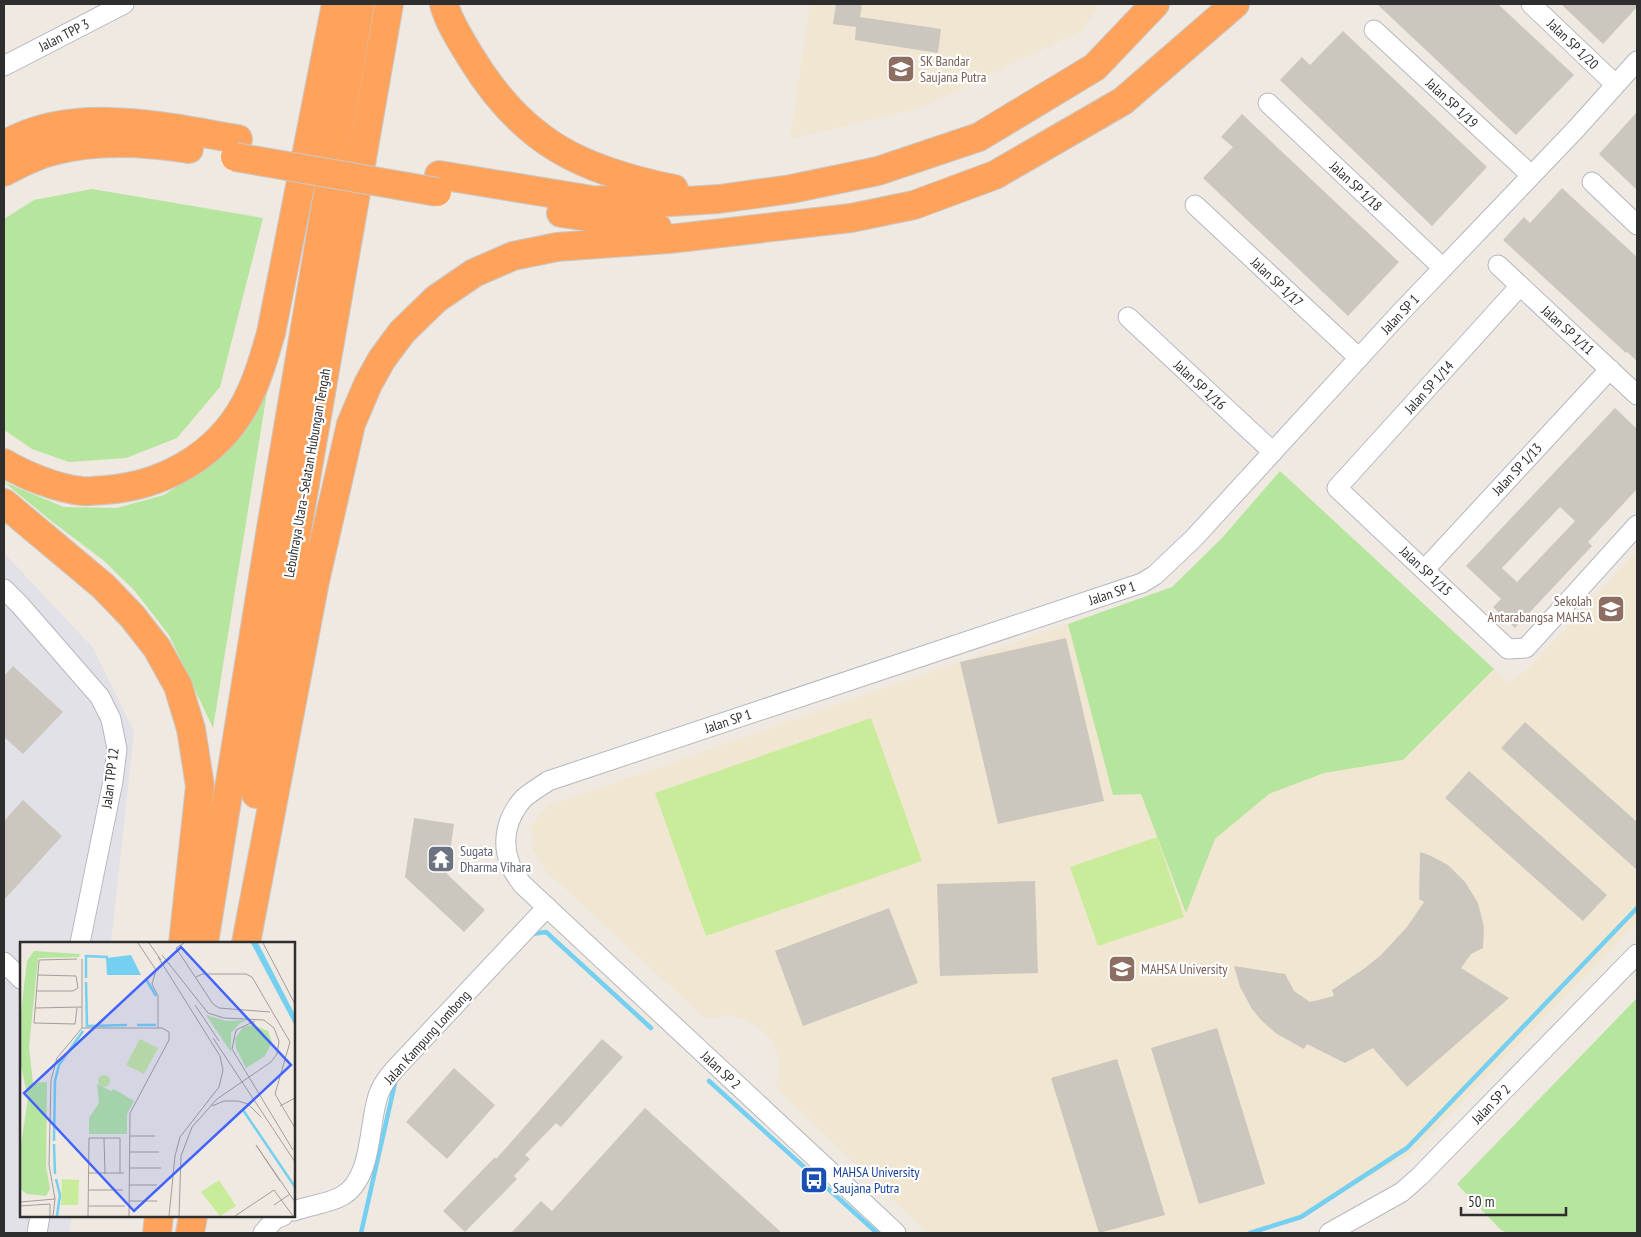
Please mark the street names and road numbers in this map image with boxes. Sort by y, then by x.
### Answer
street label: Jalan SP 1/20 [1543,14,1603,73]
street label: Jalan TPP 3 [35,15,92,56]
street label: Jalan SP 1/19 [1421,74,1482,132]
street label: Jalan SP 1/18 [1325,157,1386,215]
street label: Jalan SP 1/17 [1246,253,1307,311]
street label: Jalan SP 1 [1376,290,1423,338]
street label: Jalan SP 1/11 [1537,301,1598,358]
street label: Jalan SP 1/16 [1169,356,1230,414]
street label: Jalan SP 1/14 [1400,356,1458,418]
street label: Lebuhraya Utara–Selatan Hubungan Tengah [280,367,334,579]
street label: Jalan SP 1/13 [1488,439,1546,500]
street label: Jalan SP 1/15 [1395,542,1456,600]
street label: Jalan SP 1 [1085,577,1138,609]
street label: Jalan SP 1 [701,705,754,737]
street label: Jalan TPP 12 [97,747,123,810]
street label: Jalan Kampung Lombong [379,986,474,1088]
street label: Jalan SP 2 [697,1046,745,1093]
street label: Jalan SP 2 [1467,1080,1514,1128]

